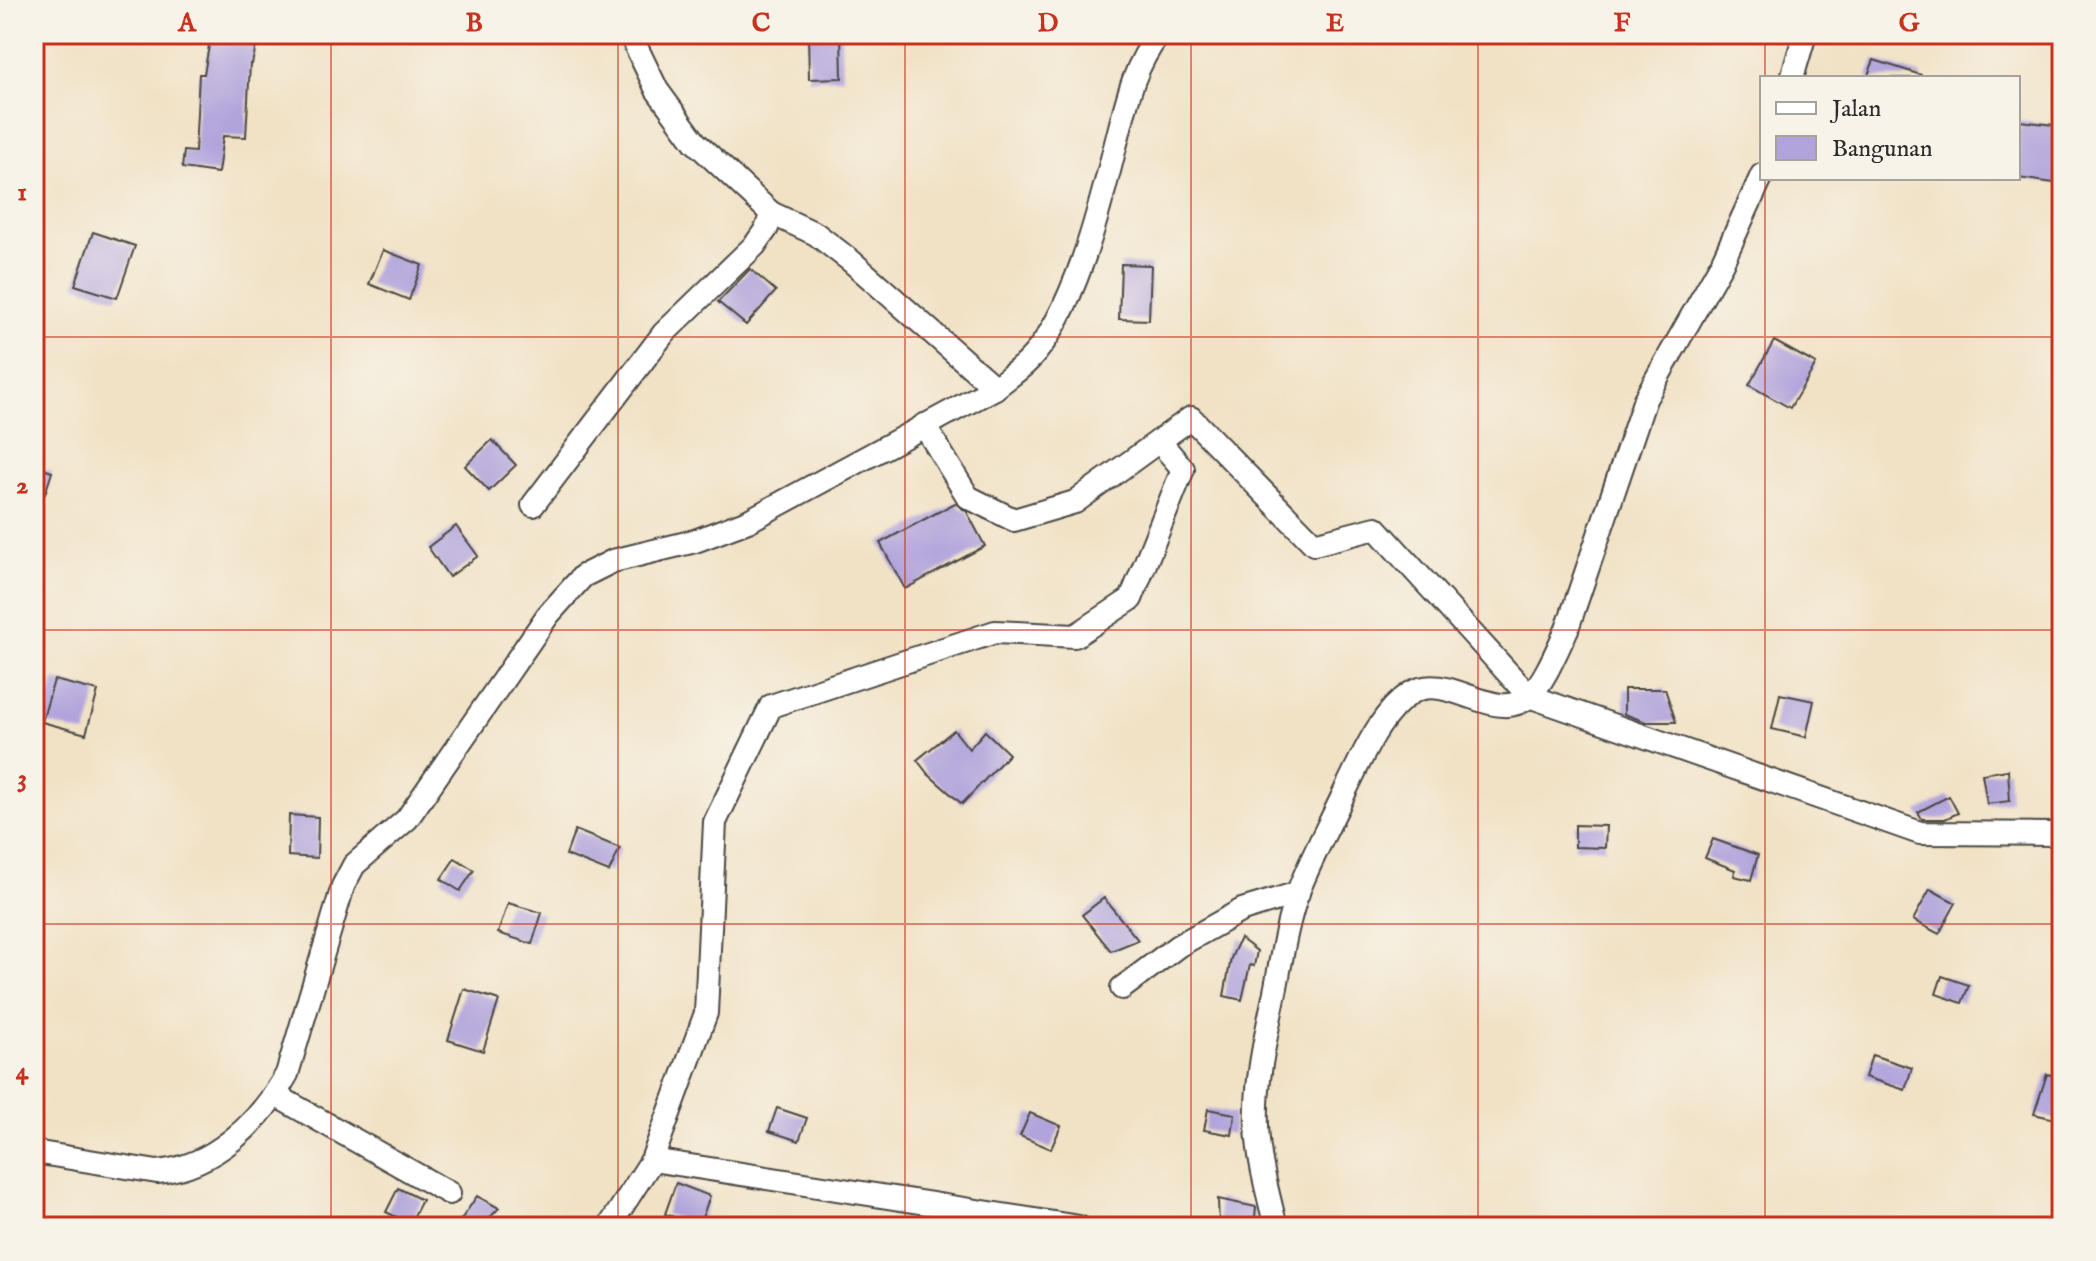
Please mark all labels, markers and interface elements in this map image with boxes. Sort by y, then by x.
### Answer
text: A [177,7,197,40]
text: B [465,7,483,40]
text: C [752,7,771,40]
text: D [1038,7,1059,40]
text: E [1326,7,1344,40]
text: F [1614,7,1631,40]
text: G [1899,7,1920,40]
legend [1760,76,2020,180]
text: Jalan [1829,94,1881,125]
text: Bangunan [1832,134,1933,165]
text: 1 [17,176,27,209]
text: 2 [16,469,28,502]
text: 3 [17,762,27,795]
text: 4 [16,1055,30,1088]

